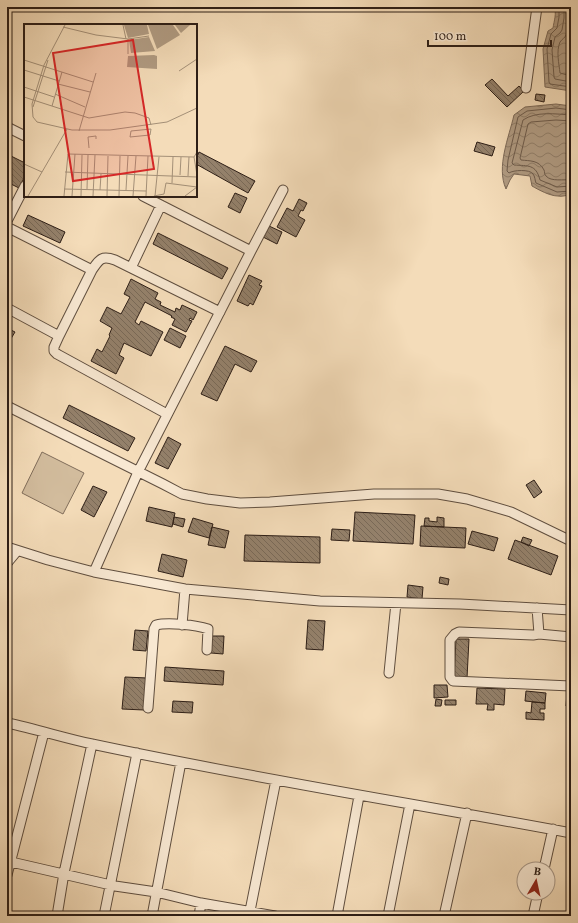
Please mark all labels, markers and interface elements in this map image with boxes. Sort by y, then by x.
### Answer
scale bar [428,22,551,48]
inset map [24,24,197,197]
text: 100 m [434,29,467,45]
north arrow [516,861,556,901]
text: B [533,865,542,881]

